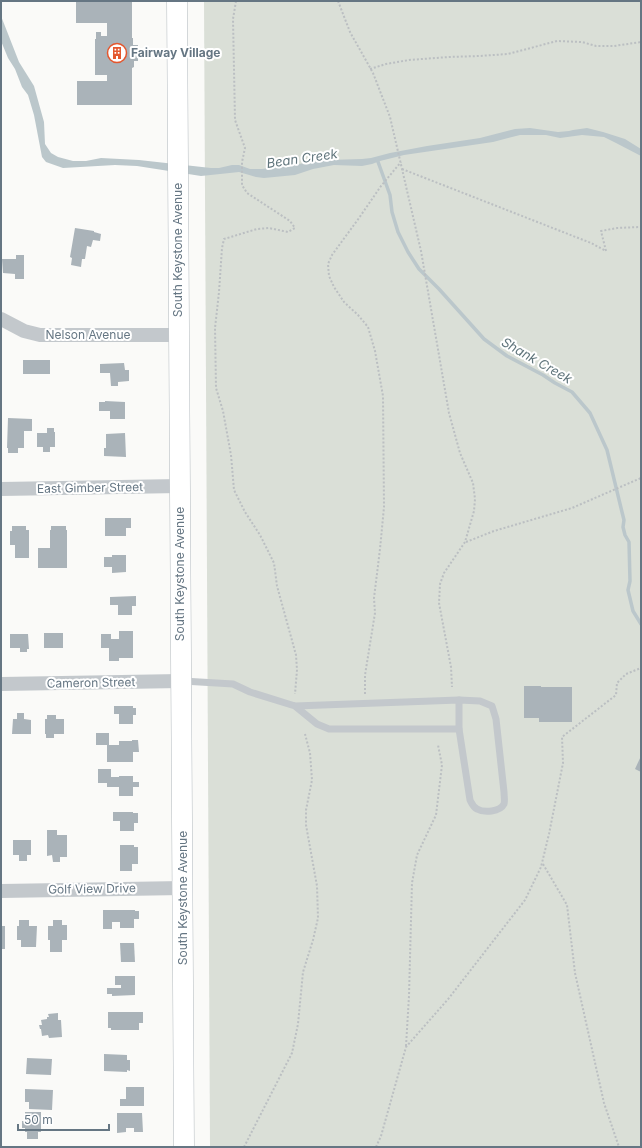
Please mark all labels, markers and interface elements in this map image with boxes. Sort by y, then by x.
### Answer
building icon: Fairway Village [106,42,128,64]
place label: Fairway Village [131,45,220,60]
water label: Bean Creek [265,145,339,171]
street label: South Keystone Avenue [170,183,185,317]
street label: Nelson Avenue [45,327,131,342]
water label: Shank Creek [499,333,576,387]
street label: East Gimber Street [37,479,143,496]
street label: South Keystone Avenue [172,507,187,641]
street label: Cameron Street [46,674,136,691]
street label: South Keystone Avenue [175,831,190,965]
street label: Golf View Drive [48,880,136,897]
scale bar [18,1106,109,1132]
text: 50 m [24,1112,53,1127]

